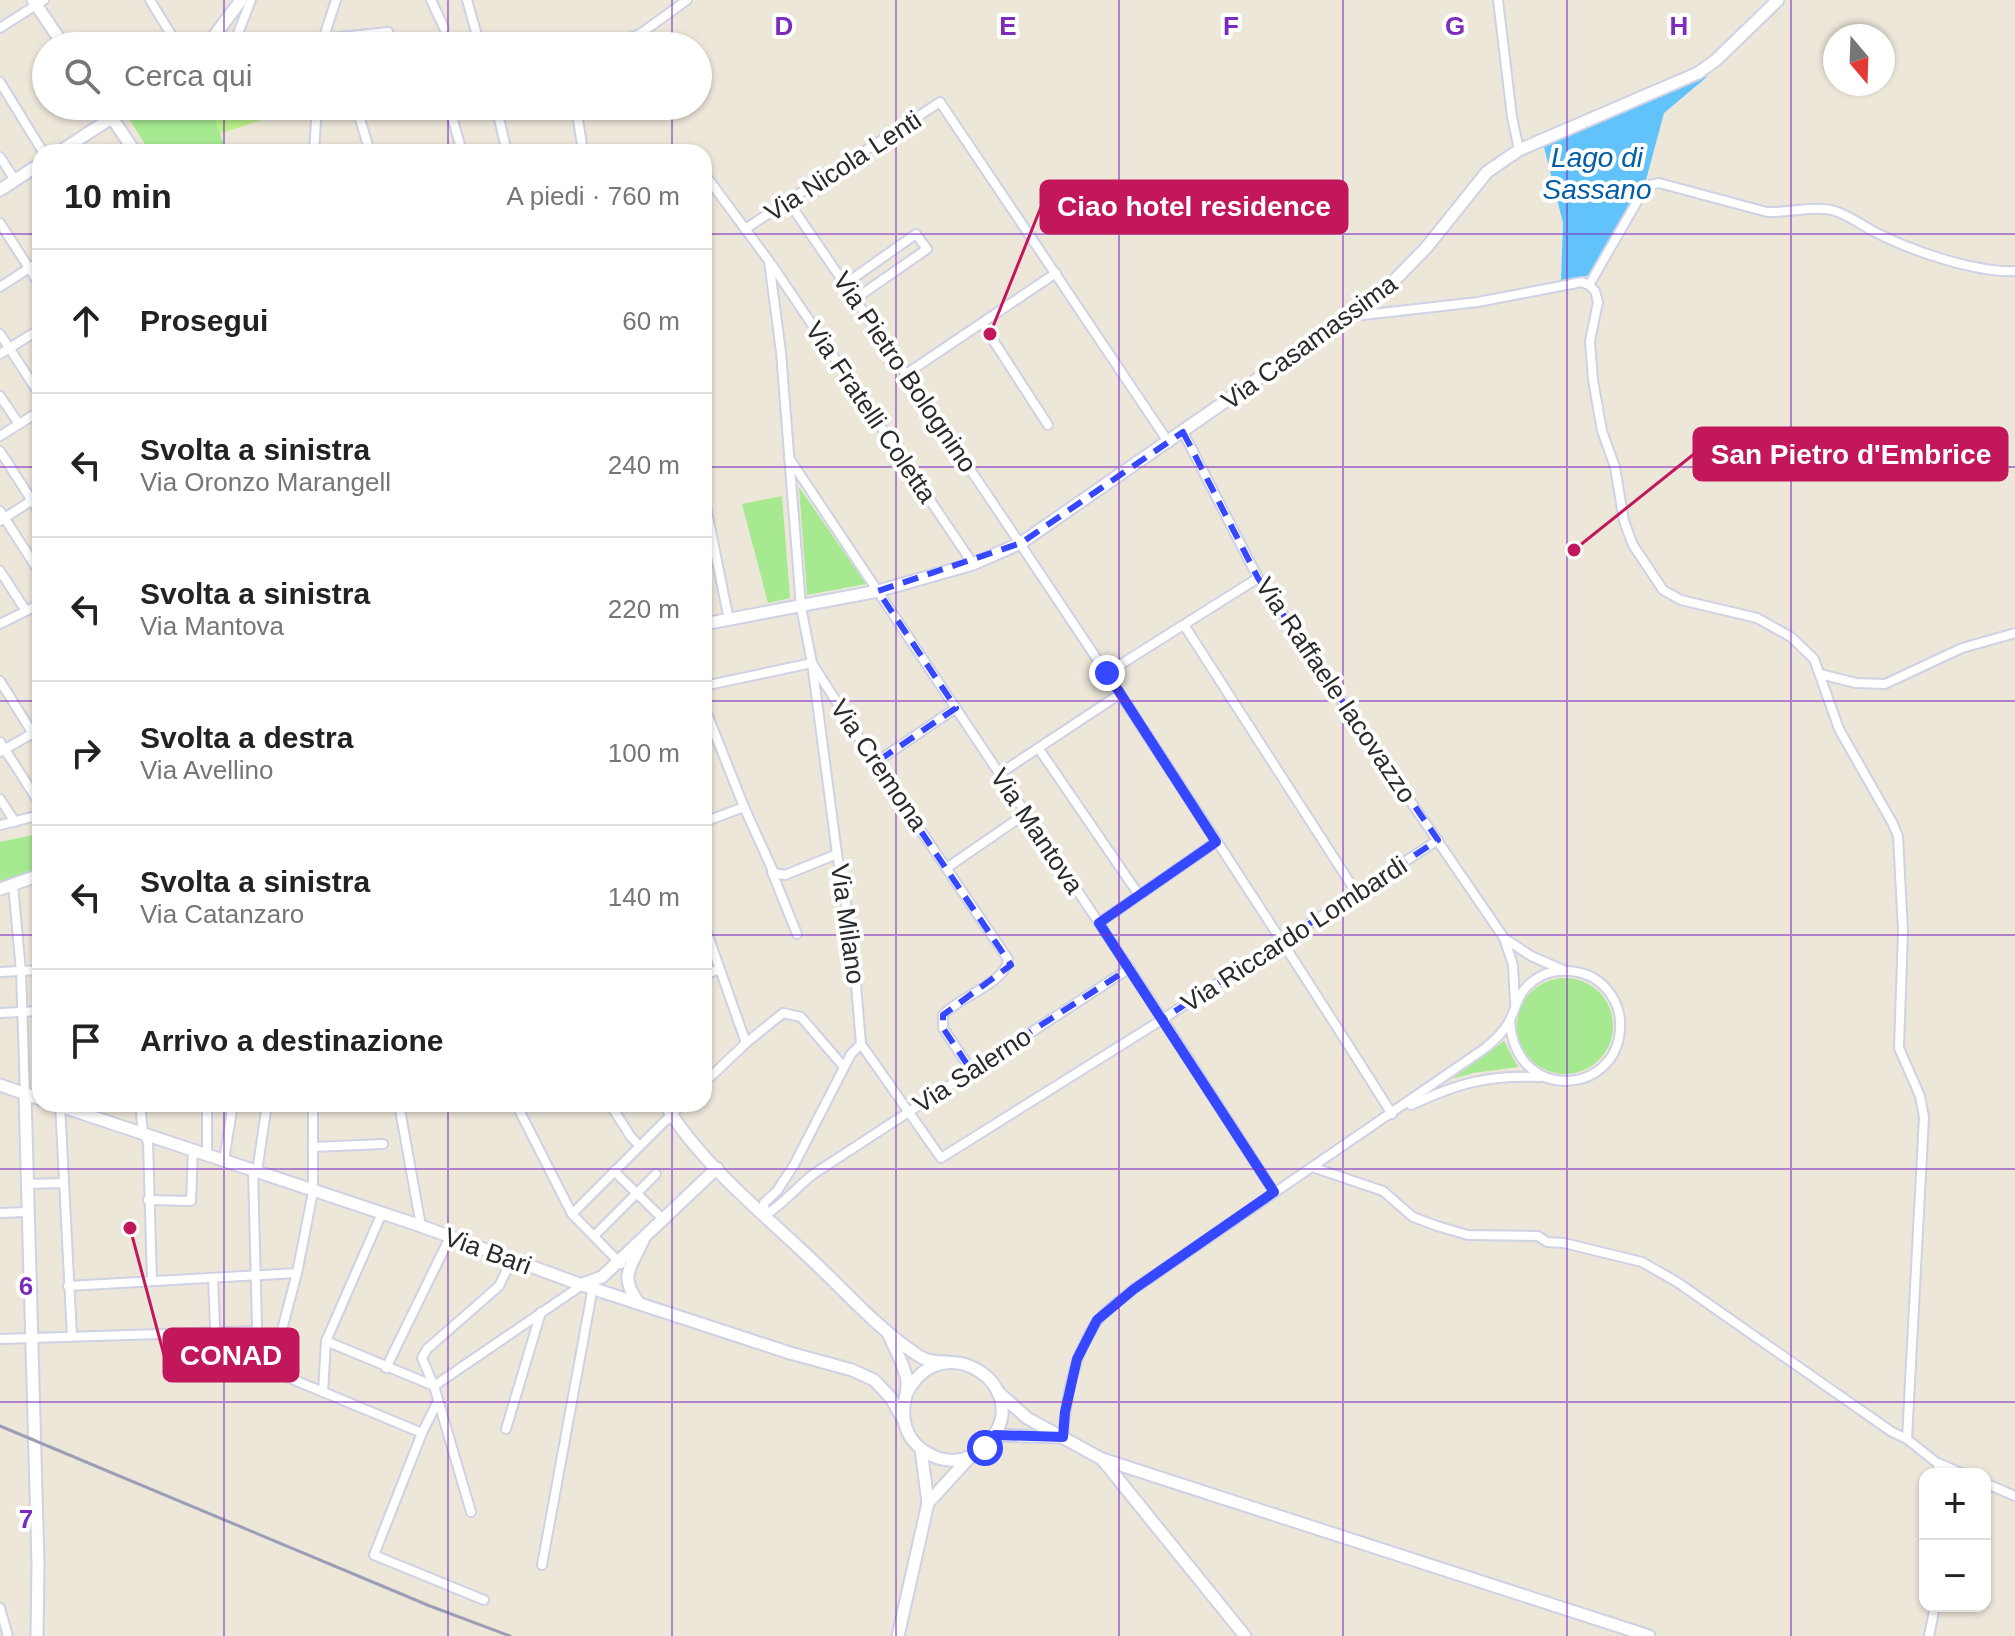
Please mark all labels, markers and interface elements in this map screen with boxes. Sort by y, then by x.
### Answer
text: D [775,11,793,41]
text: E [999,11,1017,41]
text: F [1223,11,1239,41]
text: G [1445,11,1465,41]
text: H [1670,11,1688,41]
north arrow [1823,24,1895,96]
search box [32,32,712,120]
icon: search [60,54,104,98]
text: Cerca qui [124,59,252,92]
street label: Via Nicola Lenti [759,104,927,228]
water label: Lago di Sassano [1543,142,1651,205]
text: 10 min [64,177,172,215]
text: A piedi · 760 m [507,181,680,211]
callout: Ciao hotel residence [1041,181,1347,233]
text: Ciao hotel residence [1057,191,1331,222]
street label: Via Pietro Bolognino [827,266,983,478]
street label: Via Casamassima [1216,268,1403,416]
icon: ahead [64,299,108,343]
text: Prosegui [140,304,268,337]
text: 60 m [622,306,680,336]
street label: Via Fratelli Coletta [799,316,943,509]
callout: San Pietro d'Embrice [1694,428,2007,480]
text: Svolta a sinistra [140,433,370,466]
text: San Pietro d'Embrice [1711,439,1991,470]
icon: left [64,443,108,487]
text: 240 m [608,450,680,480]
text: Via Oronzo Marangell [140,467,391,497]
street label: Via Raffaele Iacovazzo [1249,572,1423,808]
text: Svolta a sinistra [140,577,370,610]
icon: left [64,587,108,631]
text: 220 m [608,594,680,624]
text: Via Mantova [140,611,284,641]
route end [1089,655,1125,691]
street label: Via Cremona [824,694,934,837]
text: Svolta a destra [140,721,353,754]
icon: right [64,731,108,775]
text: 100 m [608,738,680,768]
text: Via Avellino [140,755,273,785]
street label: Via Mantova [984,763,1090,900]
street label: Via Riccardo Lombardi [1176,850,1412,1018]
street label: Via Milano [825,862,871,986]
text: Svolta a sinistra [140,865,370,898]
icon: left [64,875,108,919]
text: 140 m [608,882,680,912]
text: Via Catanzaro [140,899,304,929]
icon: arrive [64,1019,108,1063]
street label: Via Salerno [908,1021,1036,1119]
text: Arrivo a destinazione [140,1024,443,1057]
street label: Via Bari [440,1221,536,1281]
text: 6 [19,1271,33,1301]
callout: CONAD [164,1329,298,1381]
text: CONAD [180,1340,282,1371]
route start [967,1430,1003,1466]
map controls [1919,1468,1991,1612]
button: + [1919,1468,1991,1540]
text: 7 [19,1504,33,1534]
button: − [1919,1540,1991,1612]

